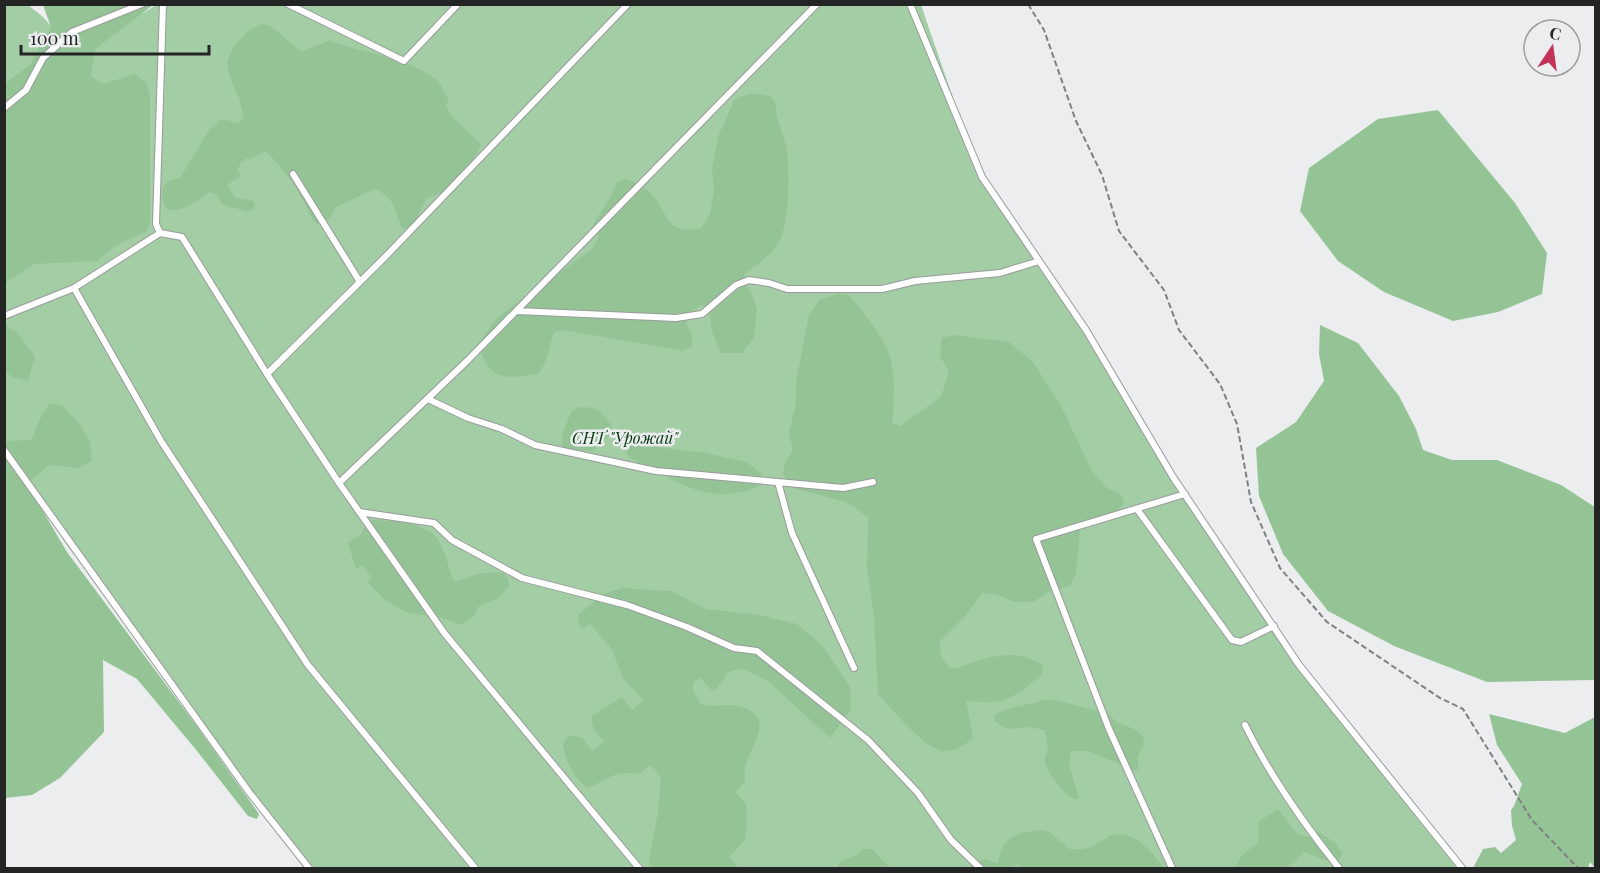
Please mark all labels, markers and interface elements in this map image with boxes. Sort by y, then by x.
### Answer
scale bar [21,18,208,56]
north arrow [1522,18,1582,78]
text: С [1548,21,1563,44]
text: 100 m [30,26,79,50]
park label: СНТ "Урожай" [572,427,679,448]

